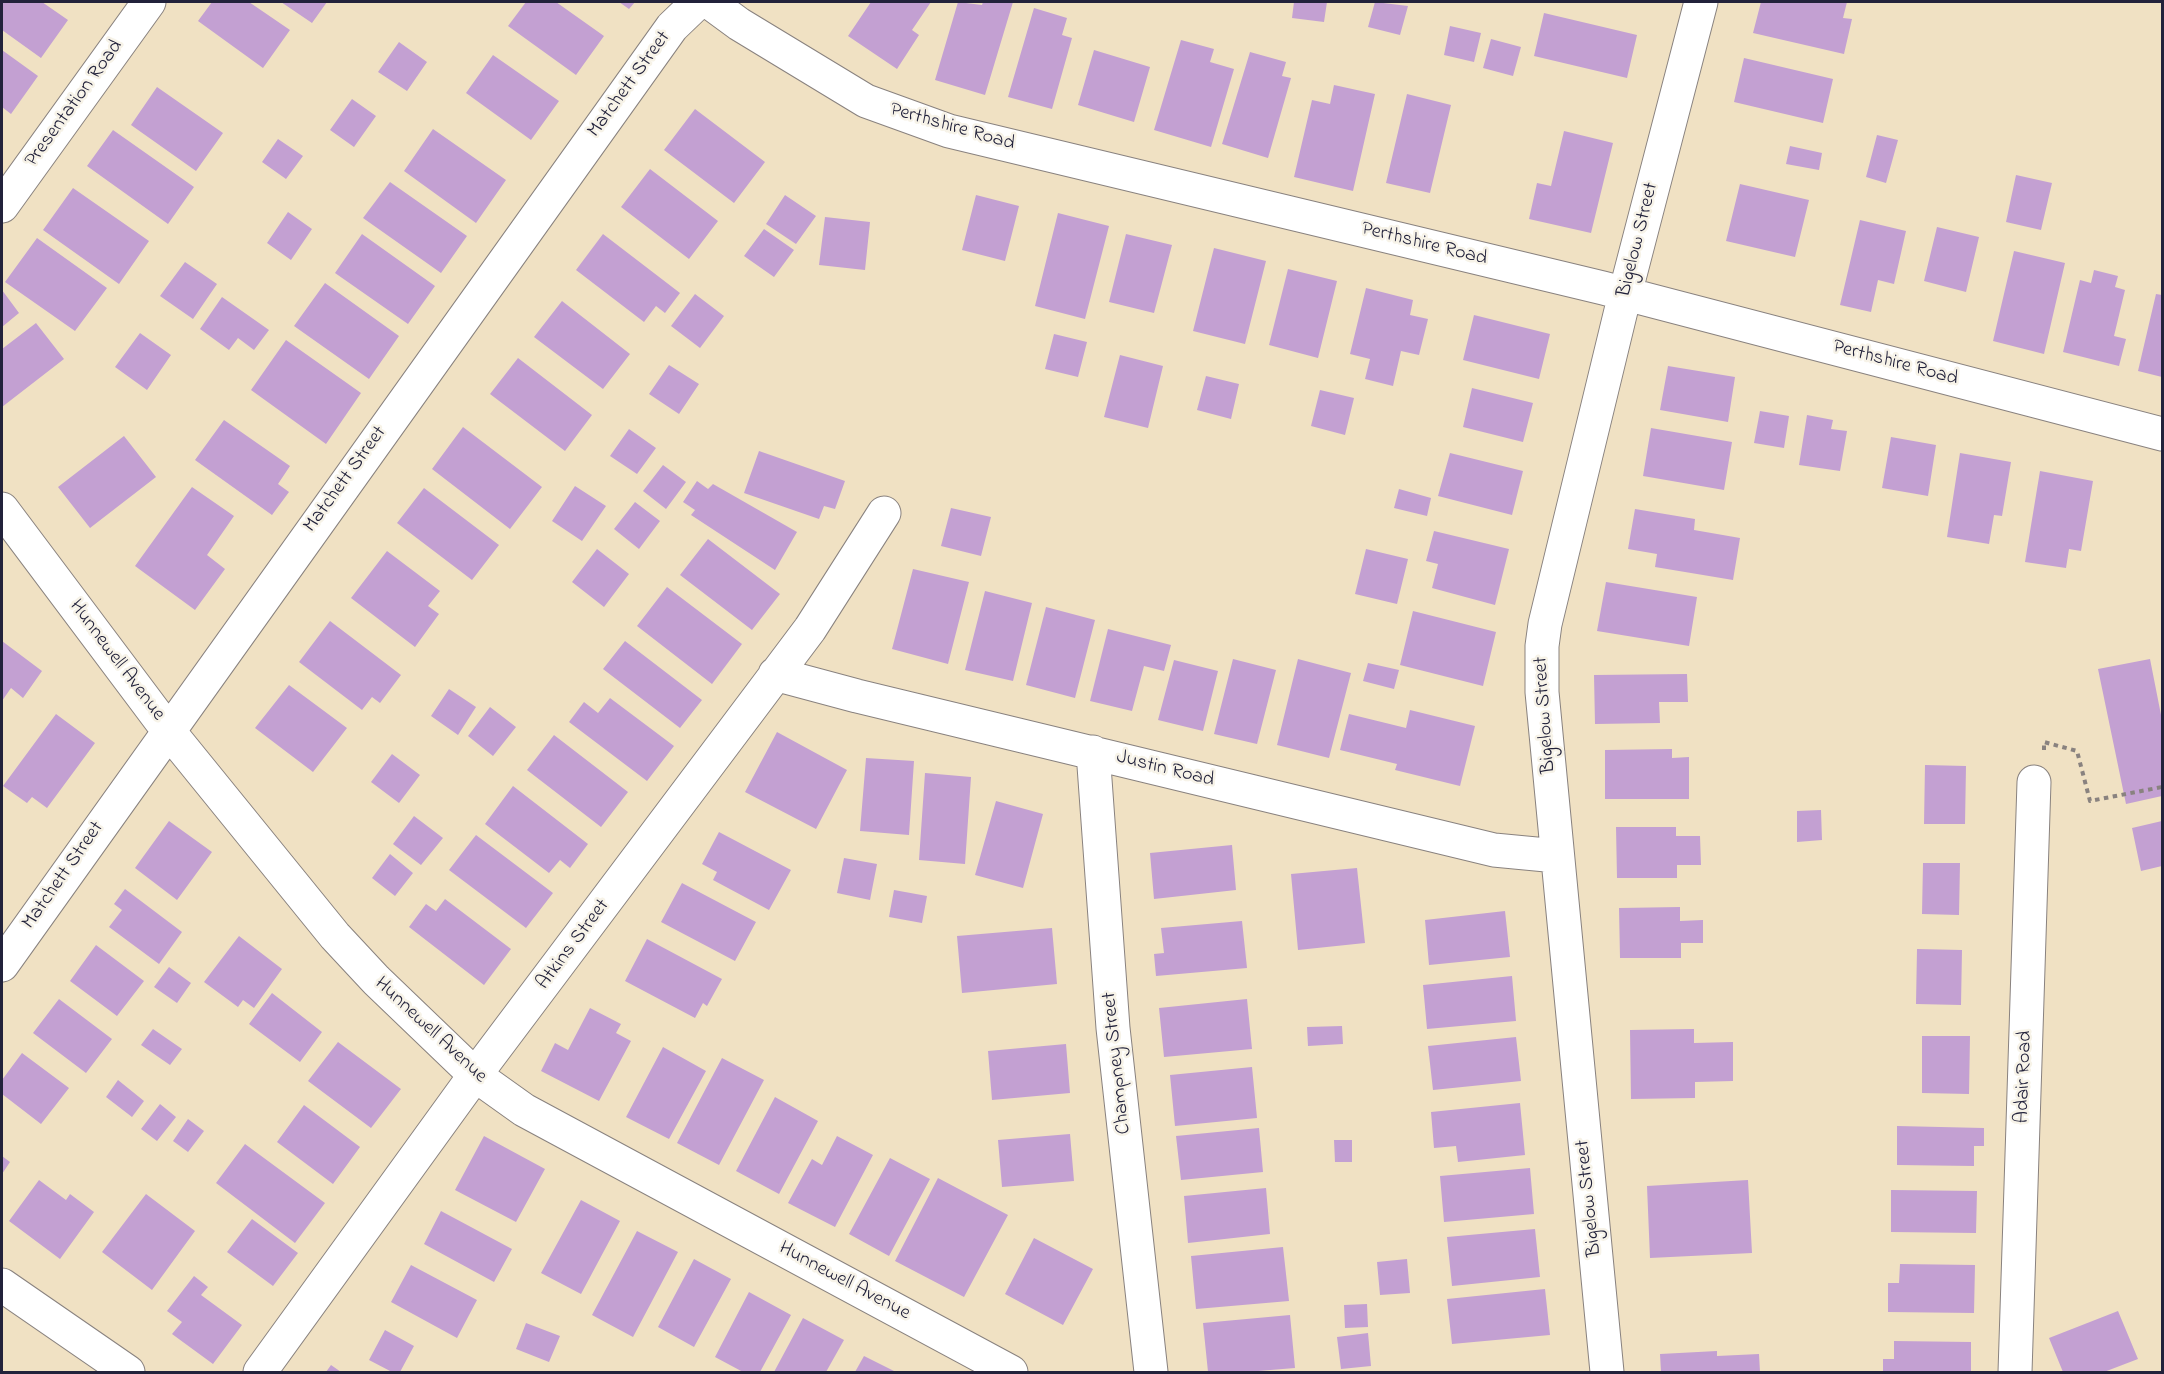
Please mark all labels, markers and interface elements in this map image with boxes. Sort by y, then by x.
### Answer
street label: Matchett Street [583,27,677,143]
street label: Presentation Road [21,36,129,172]
street label: Perthshire Road [887,99,1017,157]
street label: Bigelow Street [1613,180,1665,300]
street label: Perthshire Road [1359,218,1489,272]
street label: Perthshire Road [1830,336,1960,392]
street label: Matchett Street [299,422,393,538]
street label: Hunnewell Avenue [63,596,169,726]
street label: Bigelow Street [1530,656,1562,774]
street label: Justin Road [1114,746,1216,794]
street label: Matchett Street [18,818,110,934]
street label: Atkins Street [532,895,616,995]
street label: Hunnewell Avenue [369,973,491,1089]
street label: Champney Street [1099,991,1137,1135]
street label: Adair Road [2011,1030,2039,1124]
street label: Bigelow Street [1572,1138,1608,1258]
street label: Hunnewell Avenue [774,1237,914,1327]

